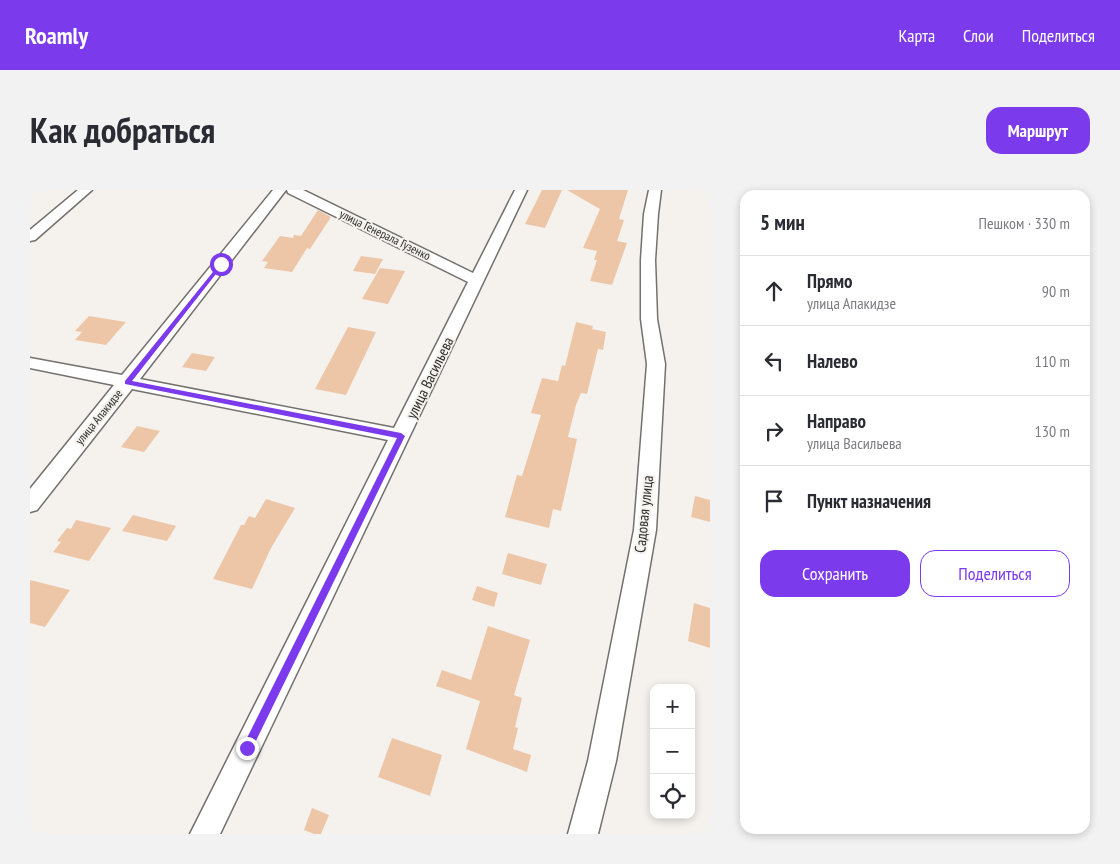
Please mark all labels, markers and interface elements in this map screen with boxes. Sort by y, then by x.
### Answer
text: Roamly [25,20,88,51]
text: Карта [898,24,935,47]
text: Слои [963,24,994,47]
text: Поделиться [1022,24,1095,47]
text: Как добраться [30,107,215,153]
button: Маршрут [986,107,1090,154]
street label: улица Генерала Гузенко [337,206,433,263]
text: 5 мин [760,209,805,236]
text: Пешком · 330 m [979,213,1070,233]
route start [210,253,233,276]
text: Прямо [807,269,852,293]
icon: ahead [760,277,788,305]
text: 90 m [1042,281,1070,301]
text: улица Апакидзе [807,293,896,313]
street label: улица Васильева [402,334,458,422]
icon: left [760,347,788,375]
text: Налево [807,349,858,373]
text: 110 m [1035,351,1070,371]
street label: улица Апакидзе [72,386,125,447]
text: Направо [807,409,866,433]
icon: right [760,417,788,445]
text: 130 m [1035,421,1070,441]
text: улица Васильева [807,433,902,453]
street label: Садовая улица [630,474,657,554]
icon: arrive [760,487,788,515]
text: Пункт назначения [807,489,931,513]
button: Сохранить [760,550,910,597]
button: Поделиться [920,550,1070,597]
map controls [650,684,695,819]
button: + [650,684,695,729]
button: − [650,729,695,774]
route end [236,737,259,760]
button: locate [650,774,695,819]

